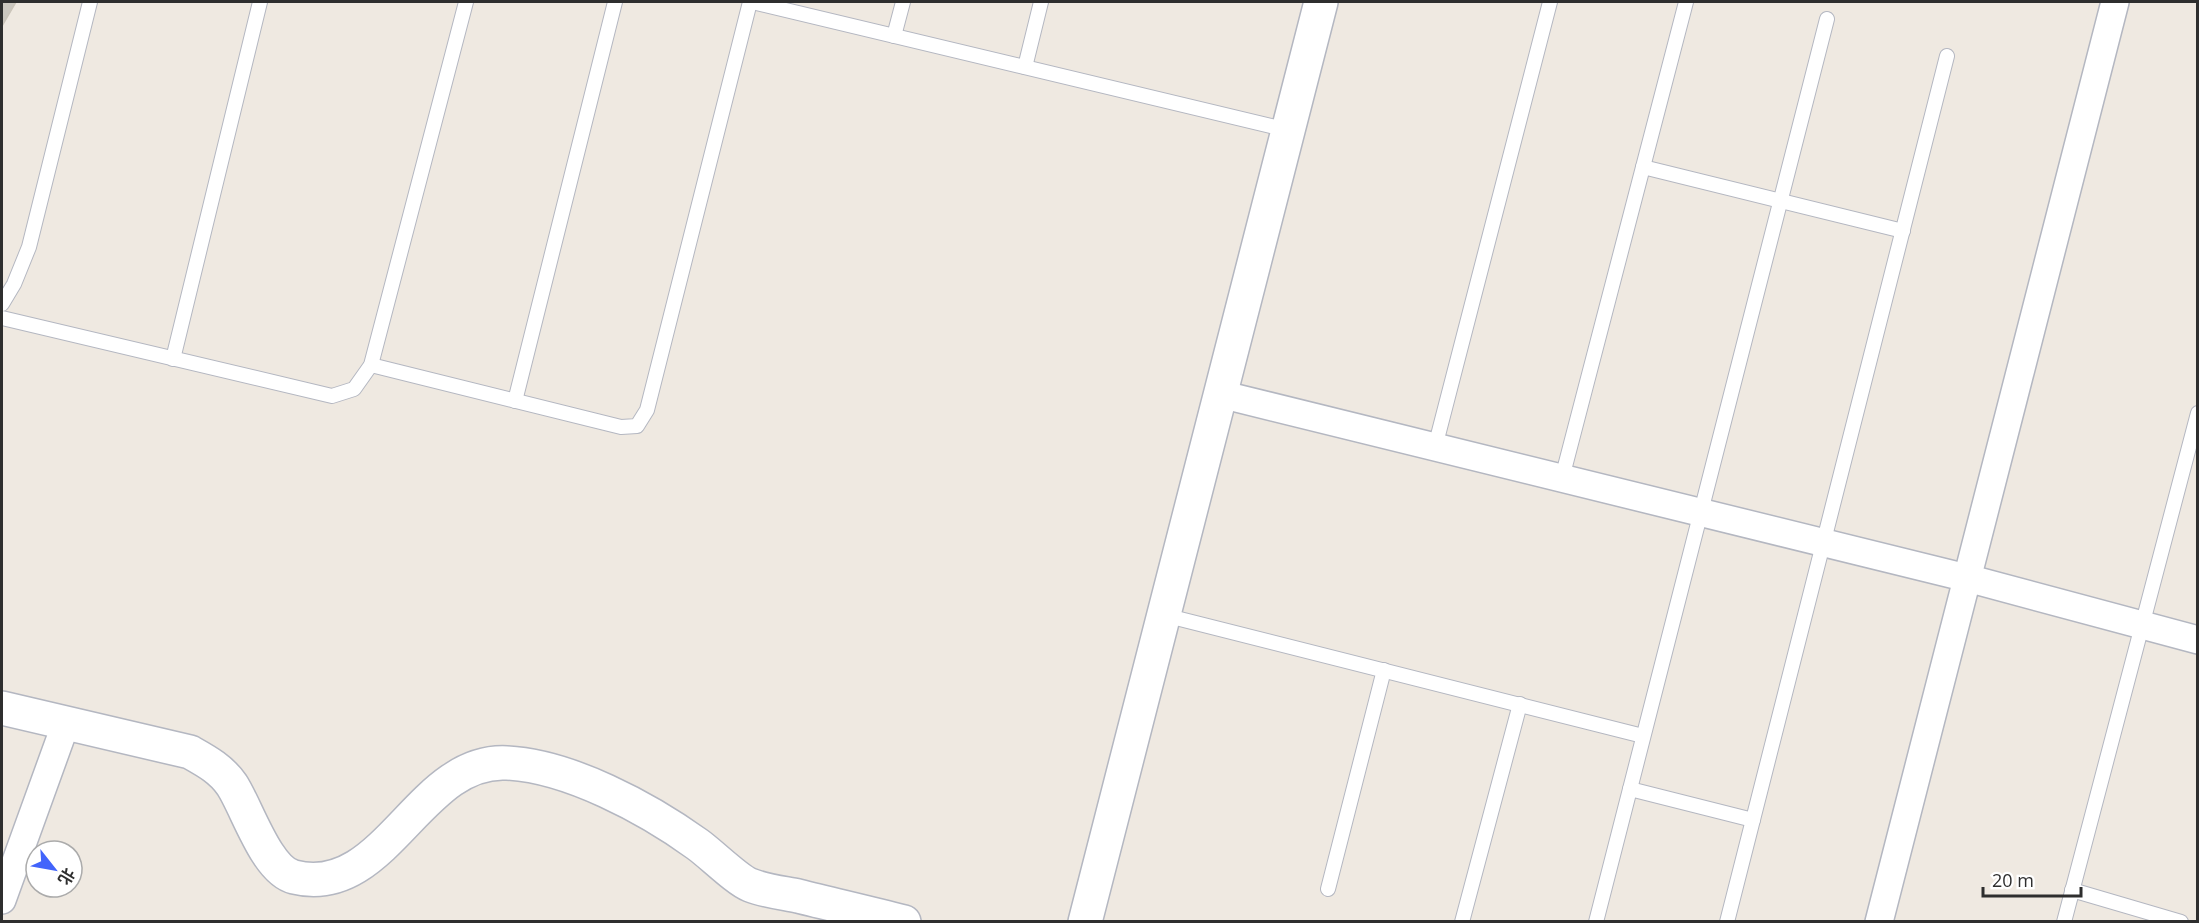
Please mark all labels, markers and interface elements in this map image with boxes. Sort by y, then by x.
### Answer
north arrow [24,839,84,899]
scale bar [1983,860,2080,898]
text: 北 [53,864,80,889]
text: 20 m [1992,868,2034,892]

